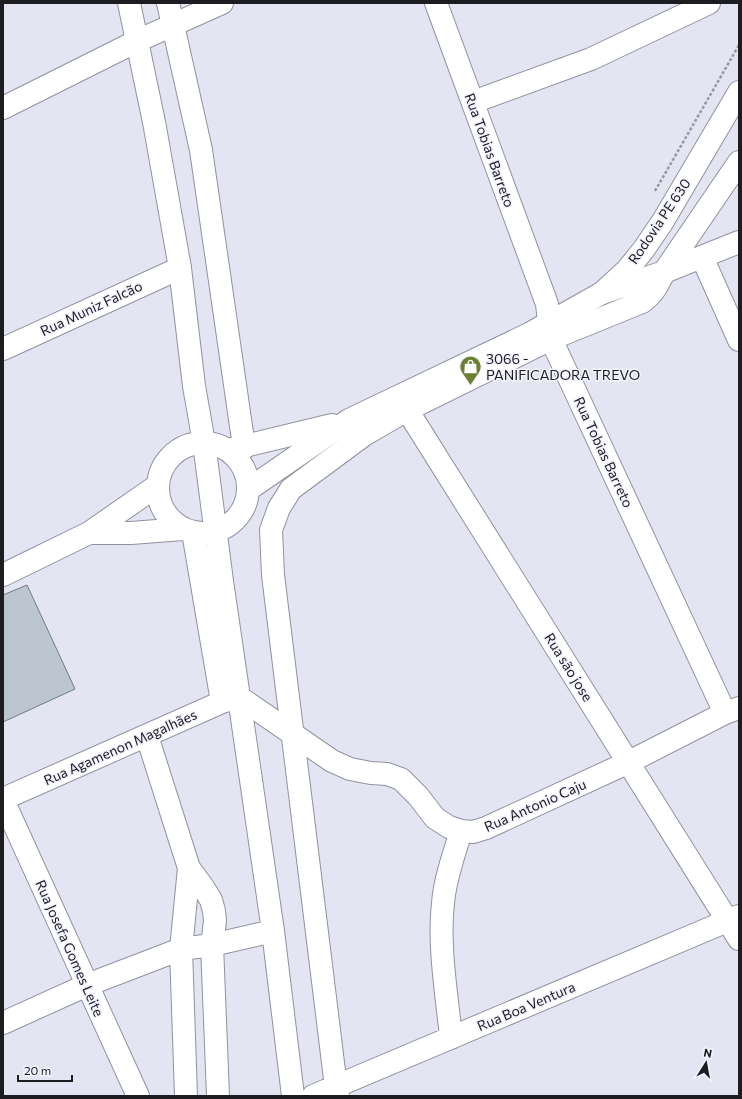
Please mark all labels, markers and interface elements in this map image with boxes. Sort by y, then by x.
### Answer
street label: Rua Tobias Barreto [461,91,519,209]
street label: Rodovia PE 630 [624,175,694,267]
street label: Rua Muniz Falcão [37,277,145,339]
place label: 3066 - PANIFICADORA TREVO [486,350,640,383]
shop icon: 3066 - PANIFICADORA TREVO [457,353,483,386]
street label: Rua Tobias Barreto [571,394,637,510]
street label: Rua são jose [541,630,597,704]
street label: Rua Agamenon Magalhães [41,705,199,789]
street label: Rua Antonio Caju [481,775,589,835]
street label: Rua Josefa Gomes Leite [32,877,108,1019]
street label: Rua Boa Ventura [474,978,578,1034]
north arrow [686,1043,726,1083]
text: N [703,1046,713,1060]
scale bar [18,1057,72,1083]
text: 20 m [24,1063,51,1077]

